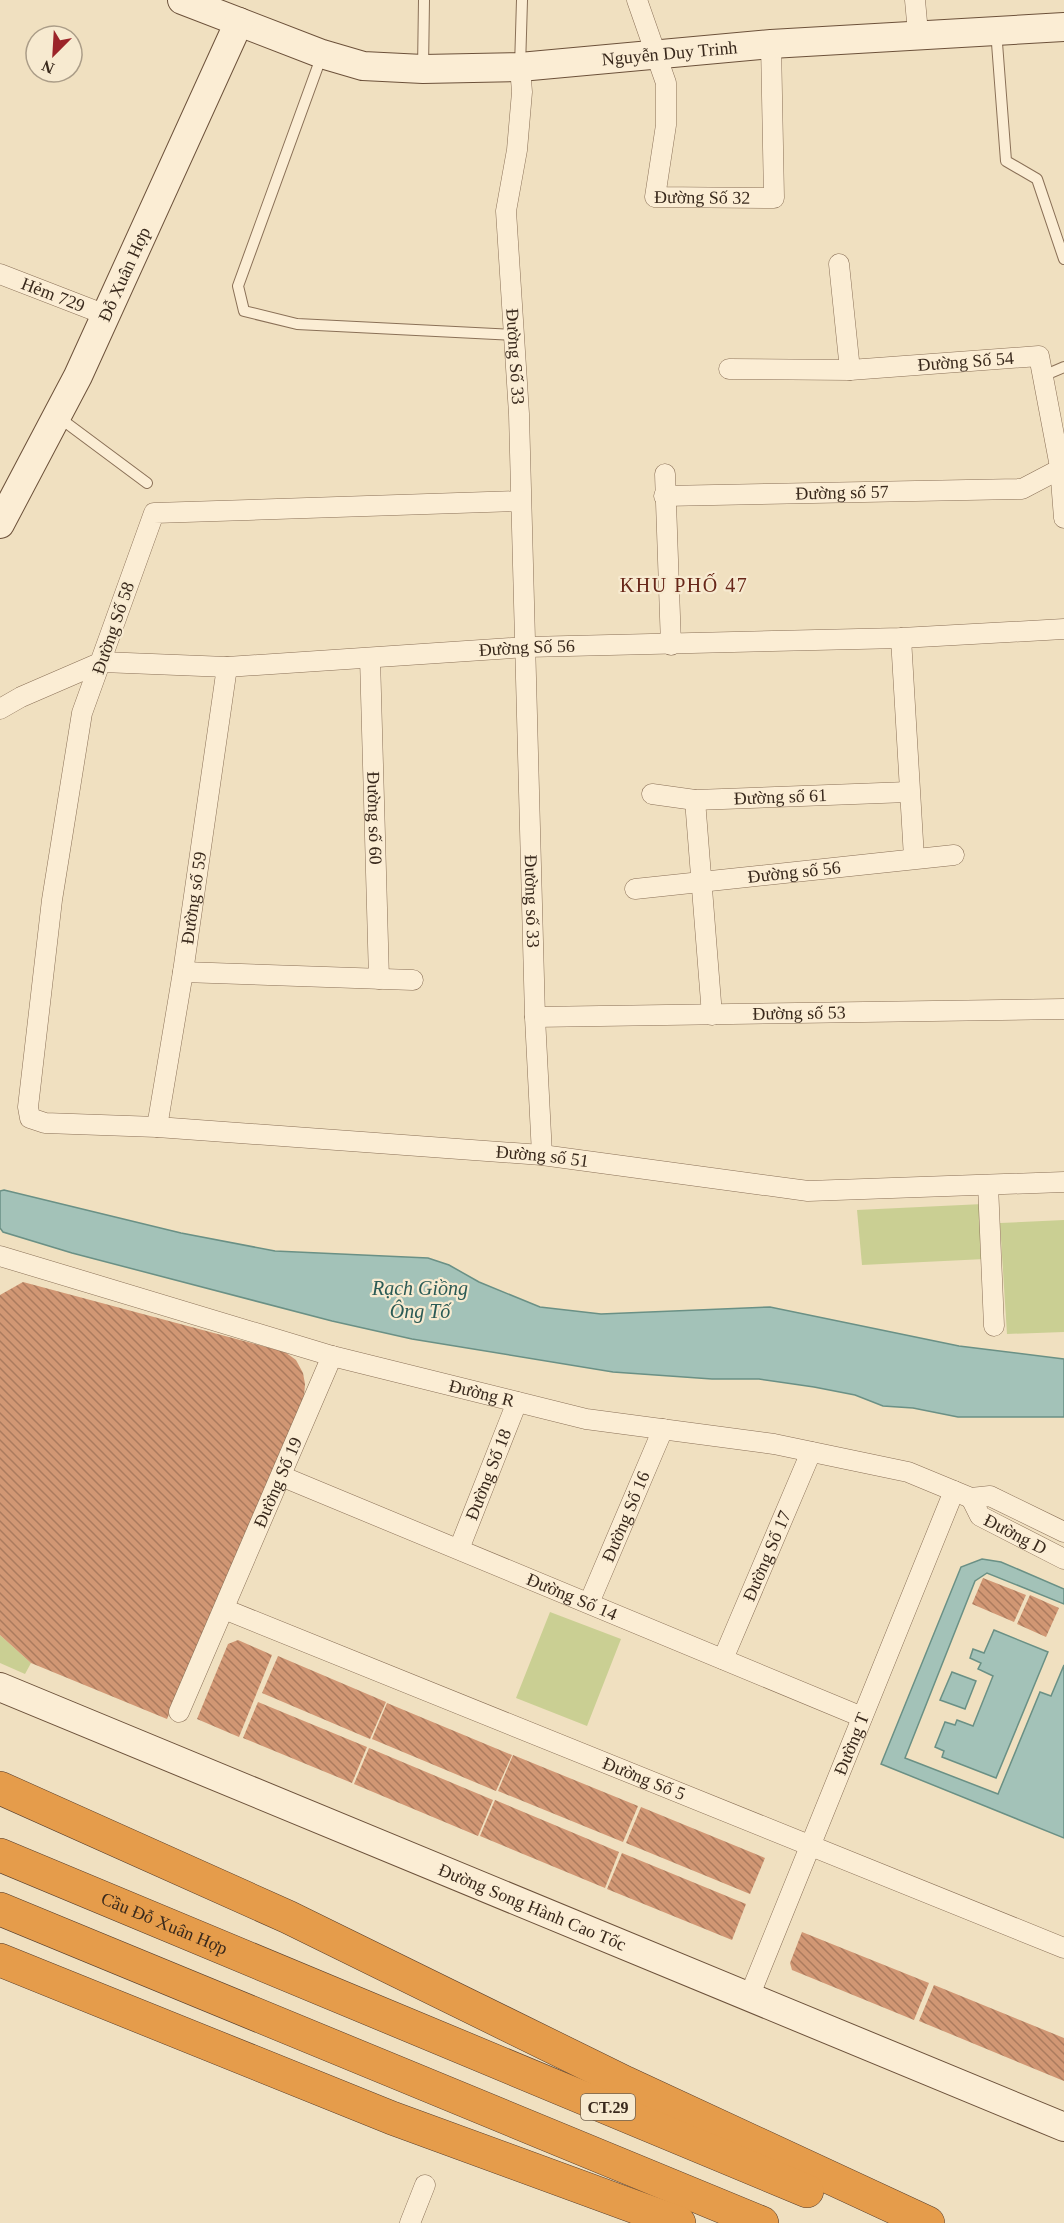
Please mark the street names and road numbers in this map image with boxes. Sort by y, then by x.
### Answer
street label: Nguyễn Duy Trinh [601,37,738,69]
street label: Đường Số 32 [654,187,750,208]
street label: Đỗ Xuân Hợp [94,224,154,325]
street label: Hẻm 729 [19,273,88,316]
street label: Đường Số 33 [502,308,528,405]
street label: Đường Số 54 [917,348,1014,375]
street label: Đường số 57 [795,482,889,503]
street label: Đường Số 58 [88,579,138,677]
street label: Đường Số 56 [478,636,575,660]
street label: Đường số 60 [363,771,386,865]
street label: Đường số 61 [734,785,828,809]
street label: Đường số 59 [177,850,210,946]
street label: Đường số 33 [521,854,543,948]
street label: Đường số 56 [747,857,842,887]
street label: Đường số 53 [752,1002,846,1024]
street label: Đường số 51 [495,1142,590,1171]
street label: Đường R [447,1375,517,1411]
street label: Đường Số 18 [461,1426,515,1523]
street label: Đường Số 19 [250,1434,306,1531]
street label: Đường Số 16 [598,1468,654,1565]
street label: Đường Số 17 [739,1508,795,1604]
street label: Đường D [981,1510,1050,1559]
street label: Đường Số 14 [524,1569,620,1624]
street label: Đường T [830,1710,873,1778]
street label: Đường Số 5 [600,1753,688,1804]
street label: Đường Song Hành Cao Tốc [436,1859,629,1955]
street label: Cầu Đỗ Xuân Hợp [98,1888,231,1959]
road number: CT.29 [581,2094,635,2120]

